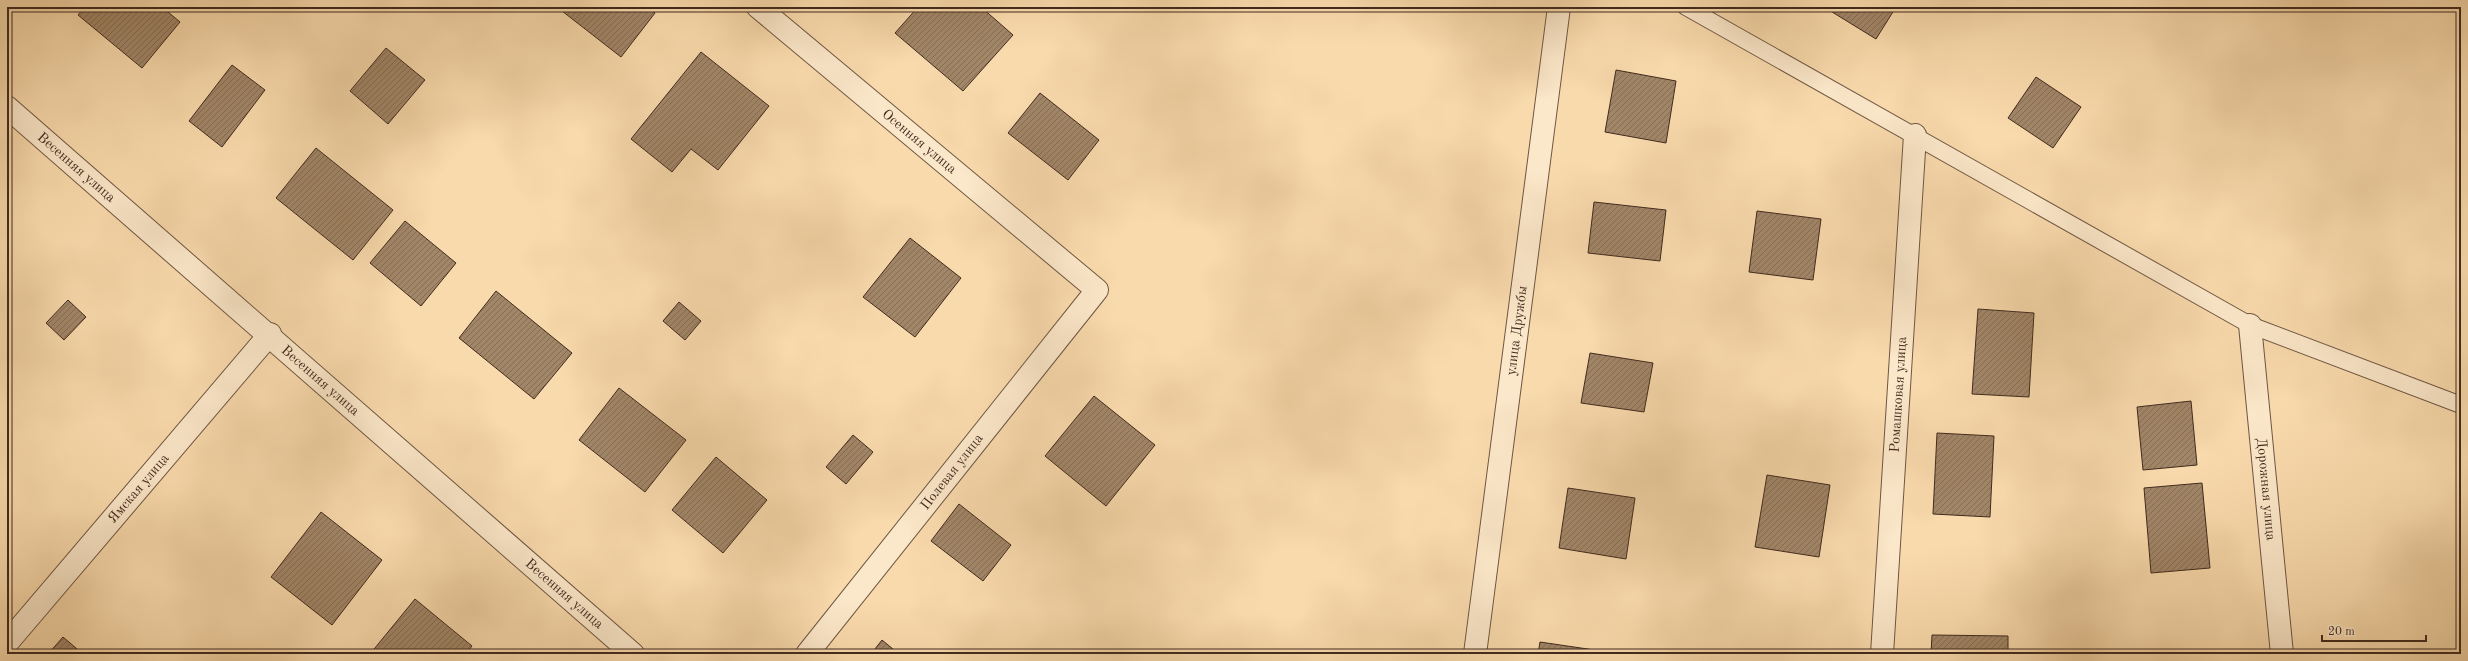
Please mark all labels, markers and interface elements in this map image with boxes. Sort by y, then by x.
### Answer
street label: Осенняя улица [879,107,959,177]
street label: Весенняя улица [35,130,118,205]
street label: улица Дружбы [1504,285,1530,376]
street label: Ромашковая улица [1888,336,1909,453]
street label: Весенняя улица [279,343,362,418]
street label: Полевая улица [918,431,986,513]
street label: Дорожная улица [2254,437,2278,541]
street label: Ямская улица [105,451,172,526]
street label: Весенняя улица [523,556,606,632]
scale bar [2322,617,2426,643]
text: 20 m [2328,626,2355,638]

